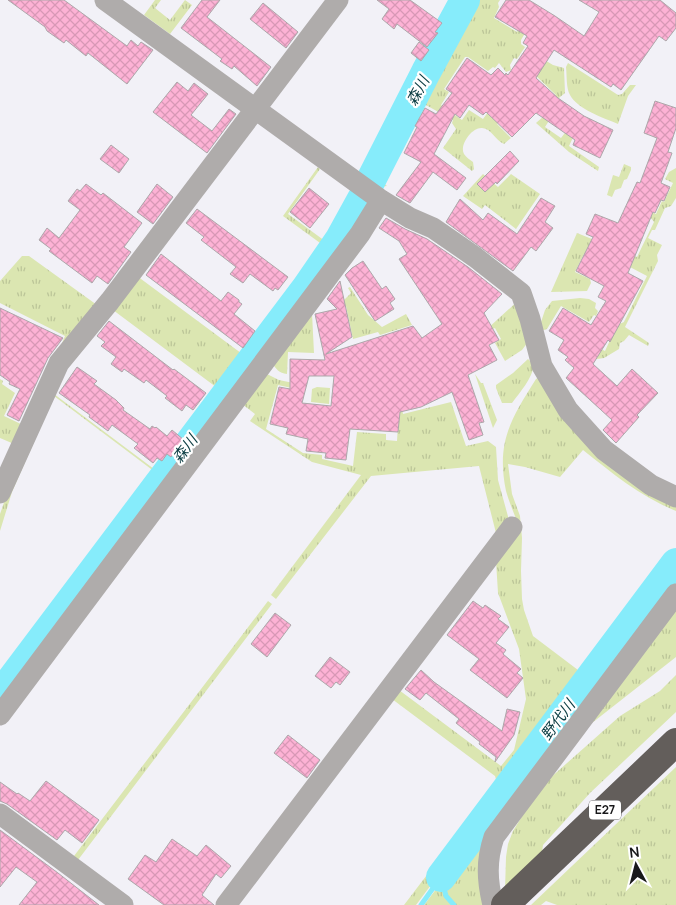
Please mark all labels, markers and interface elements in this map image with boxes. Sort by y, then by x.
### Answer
water label: 森川 [401,71,435,109]
water label: 森川 [167,429,203,467]
water label: 野代川 [536,694,581,744]
road number: E27 [589,800,621,820]
north arrow [611,840,661,890]
text: N [628,842,641,862]

